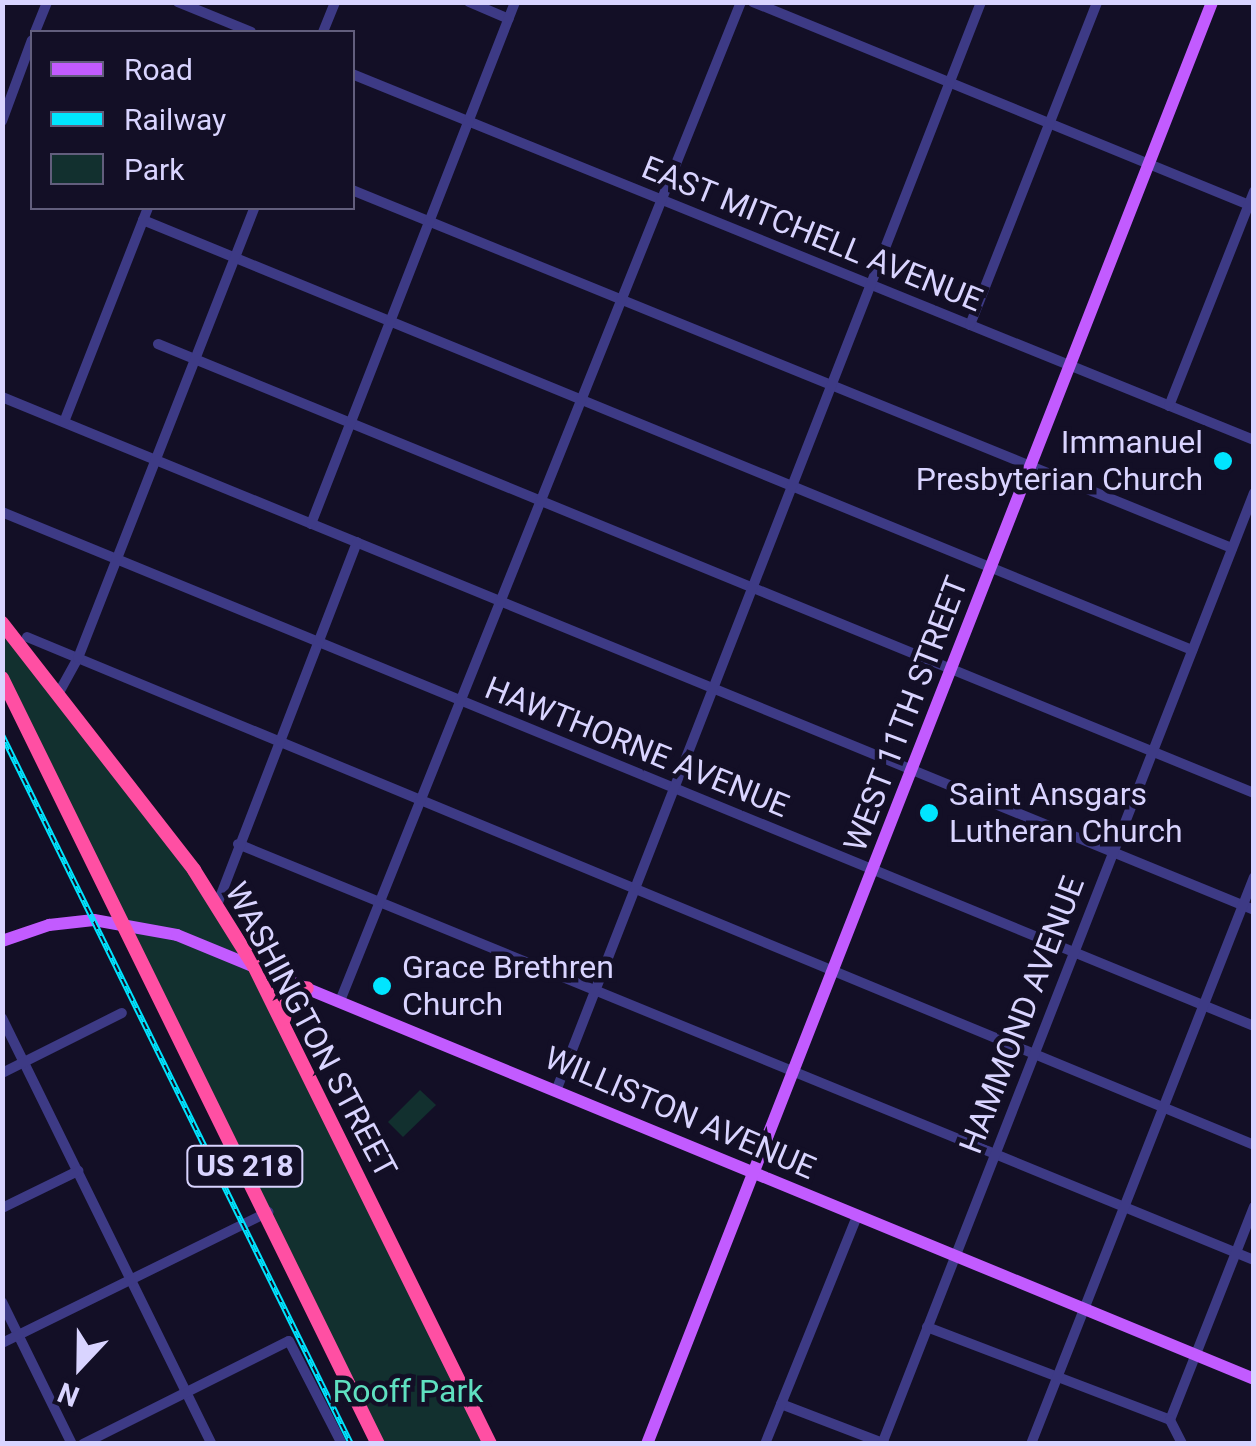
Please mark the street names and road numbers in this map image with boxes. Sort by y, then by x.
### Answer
street label: EAST MITCHELL AVENUE [636,148,988,320]
street label: WEST 11TH STREET [836,571,976,857]
street label: HAWTHORNE AVENUE [480,669,794,825]
street label: HAMMOND AVENUE [951,871,1093,1159]
street label: WASHINGTON STREET [217,876,405,1184]
street label: WILLISTON AVENUE [539,1039,821,1187]
road number: US 218 [185,1141,305,1191]

